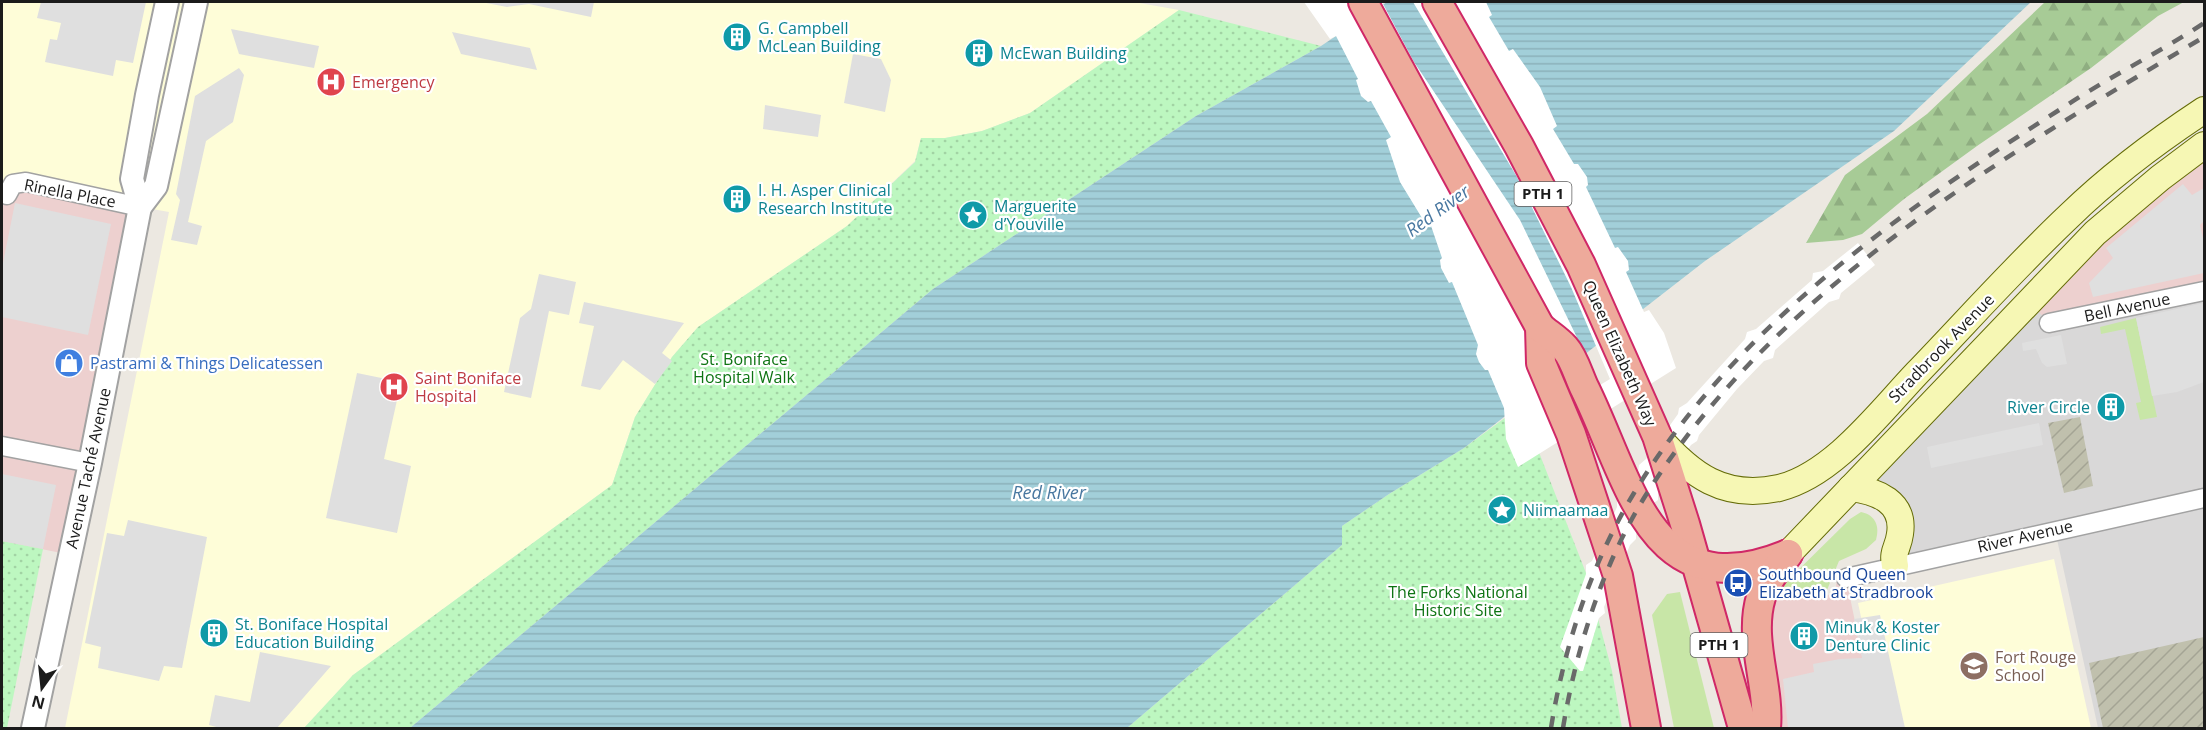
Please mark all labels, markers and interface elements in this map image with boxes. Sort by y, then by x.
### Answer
place label: G. Campbell McLean Building [758,17,881,57]
building icon: G. Campbell McLean Building [721,21,753,53]
building icon: McEwan Building [963,37,995,69]
place label: McEwan Building [1000,42,1127,64]
hospital icon: Emergency [315,66,347,98]
place label: Emergency [352,71,435,93]
street label: Rinella Place [22,173,118,213]
water label: Red River [1401,178,1475,242]
place label: I. H. Asper Clinical Research Institute [758,179,892,219]
road number: PTH 1 [1514,182,1572,206]
building icon: I. H. Asper Clinical Research Institute [721,183,753,215]
place label: Marguerite d’Youville [994,195,1077,235]
place icon: Marguerite d’Youville [957,199,989,231]
street label: Queen Elizabeth Way [1578,276,1663,430]
street label: Bell Avenue [2082,287,2172,327]
street label: Stradbrook Avenue [1883,289,1999,407]
shop icon: Pastrami & Things Delicatessen [53,347,85,379]
park label: St. Boniface Hospital Walk [693,348,795,388]
place label: Pastrami & Things Delicatessen [90,352,323,374]
place label: Saint Boniface Hospital [415,367,521,407]
hospital icon: Saint Boniface Hospital [378,371,410,403]
street label: Avenue Taché Avenue [60,386,116,550]
building icon: River Circle [2095,391,2127,423]
place label: River Circle [2007,396,2090,418]
water label: Red River [1012,480,1087,504]
place icon: Niimaamaa [1486,494,1518,526]
place label: Niimaamaa [1523,499,1608,521]
street label: River Avenue [1975,514,2075,558]
place label: Southbound Queen Elizabeth at Stradbrook [1759,563,1934,603]
bus stop icon: Southbound Queen Elizabeth at Stradbrook [1722,567,1754,599]
park label: The Forks National Historic Site [1388,581,1528,621]
place label: St. Boniface Hospital Education Building [235,613,388,653]
place label: Minuk & Koster Denture Clinic [1825,616,1940,656]
building icon: St. Boniface Hospital Education Building [198,617,230,649]
building icon: Minuk & Koster Denture Clinic [1788,620,1820,652]
road number: PTH 1 [1690,633,1748,657]
place label: Fort Rouge School [1995,646,2076,686]
school or university icon: Fort Rouge School [1958,650,1990,682]
north arrow [12,658,72,718]
text: N [29,690,47,715]

